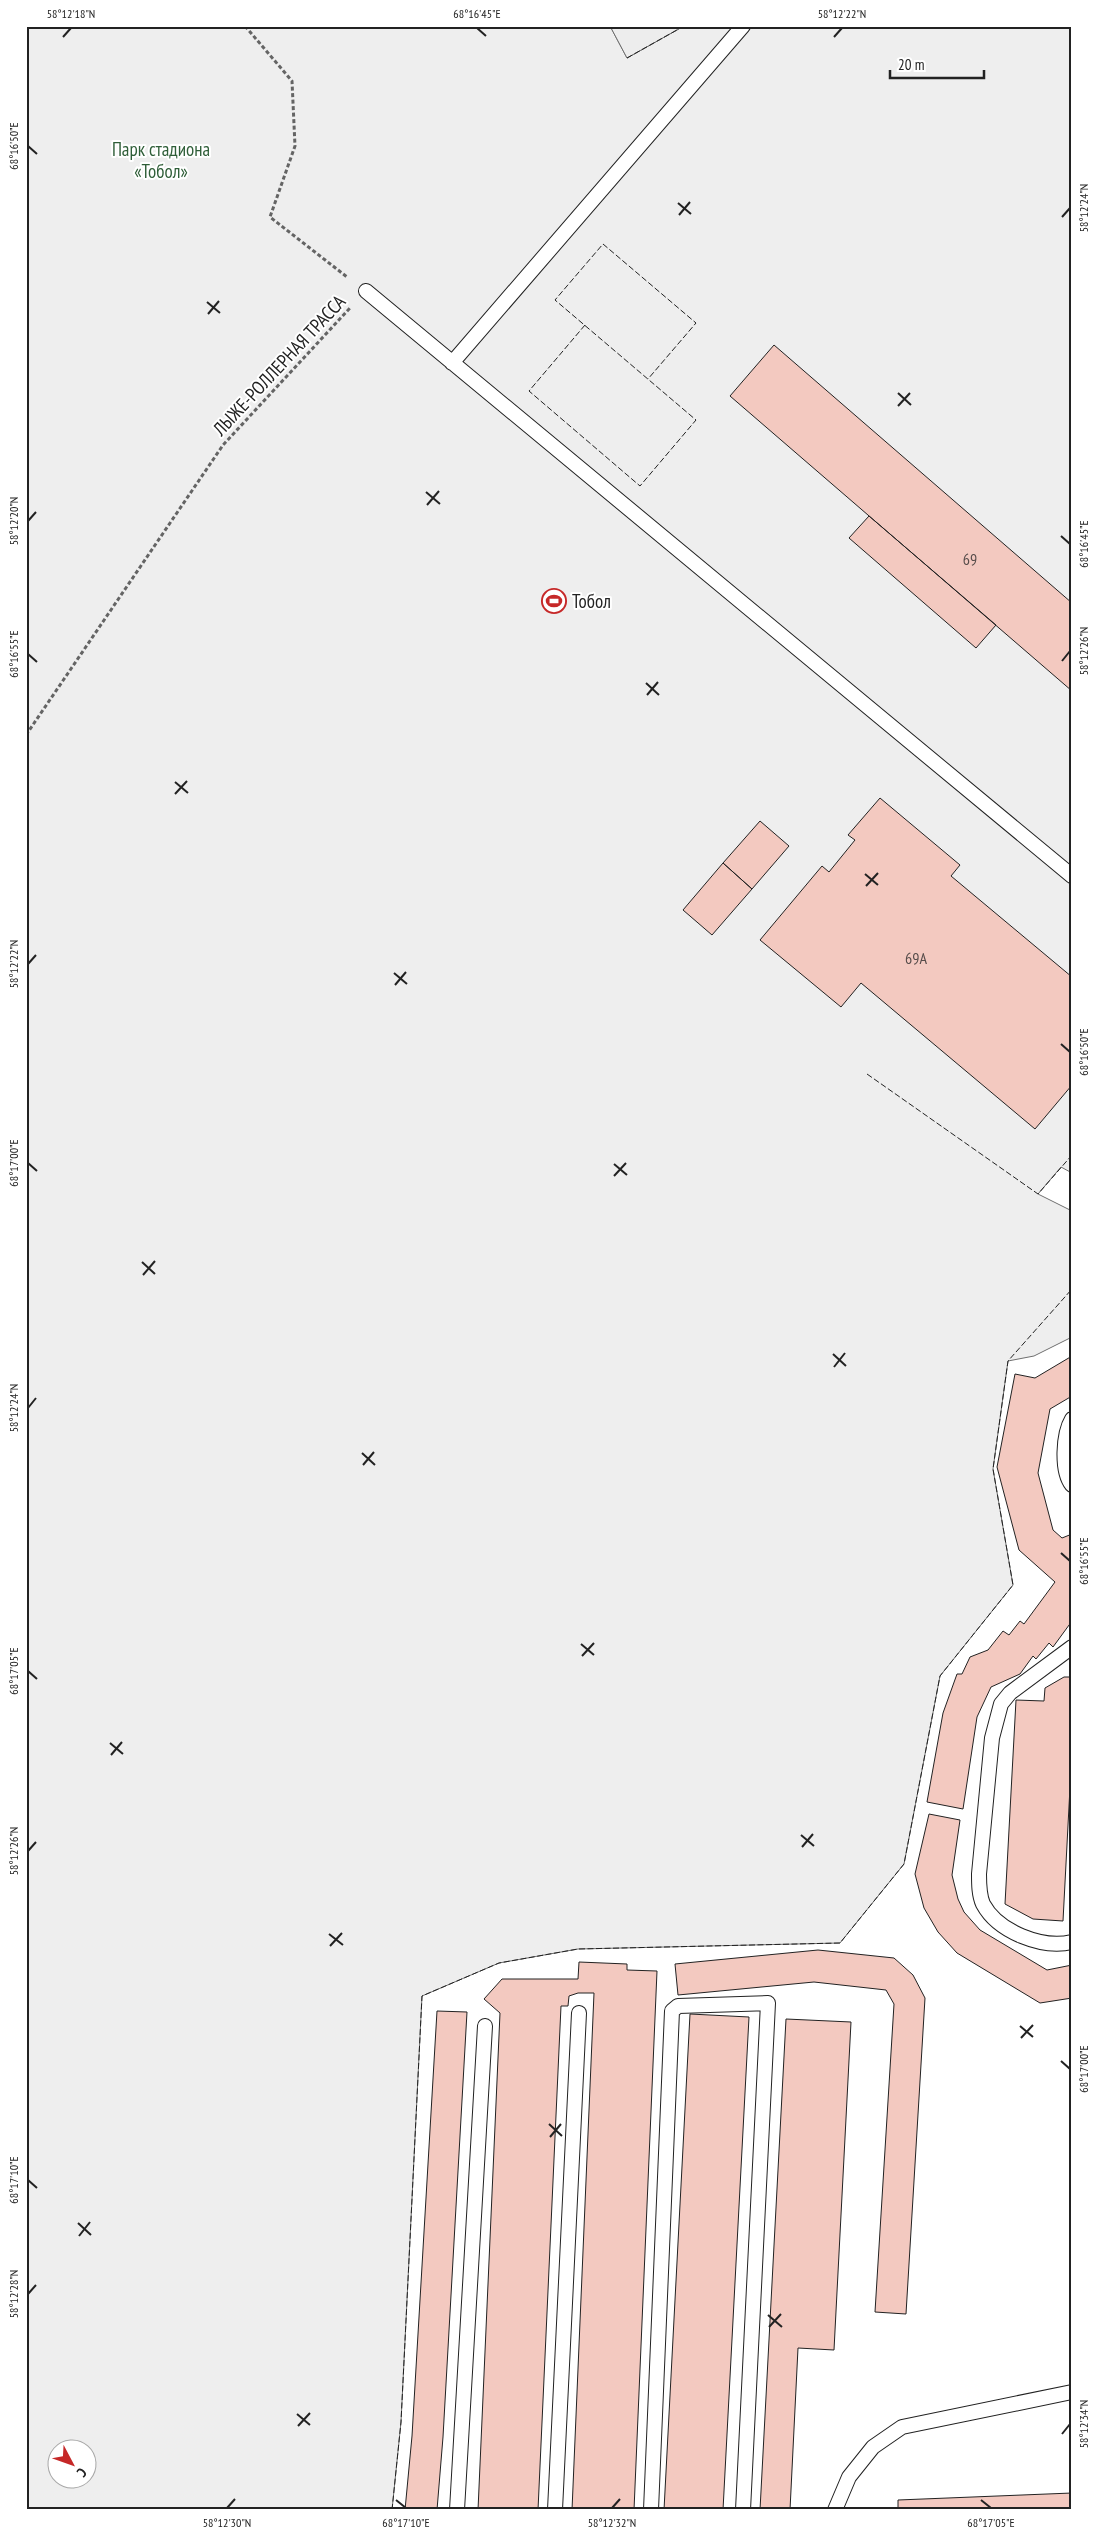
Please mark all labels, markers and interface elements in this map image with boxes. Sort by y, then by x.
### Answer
text: 58°12'18"N [47,6,95,21]
text: 68°16'45"E [453,6,501,21]
text: 58°12'22"N [818,6,866,21]
scale bar [890,48,984,80]
text: 20 m [898,55,924,74]
text: 68°16'50"E [6,122,21,170]
park label: Парк стадиона «Тобол» [112,137,210,183]
text: 58°12'24"N [1076,184,1091,232]
street label: ЛЫЖЕ-РОЛЛЕРНАЯ ТРАССА [207,290,350,441]
text: 58°12'20"N [6,497,21,545]
text: 68°16'45"E [1076,520,1091,568]
house number: 69 [963,549,977,569]
sports icon: Тобол [541,588,567,614]
place label: Тобол [572,589,611,613]
text: 58°12'26"N [1076,627,1091,675]
text: 68°16'55"E [6,630,21,678]
text: 58°12'22"N [6,940,21,988]
house number: 69А [905,948,927,968]
text: 68°16'50"E [1076,1028,1091,1076]
text: 68°17'00"E [6,1139,21,1187]
text: 58°12'24"N [6,1384,21,1432]
text: 68°16'55"E [1076,1537,1091,1585]
text: 68°17'05"E [6,1647,21,1695]
text: 58°12'26"N [6,1827,21,1875]
text: 68°17'00"E [1076,2045,1091,2093]
text: 68°17'10"E [6,2156,21,2204]
text: 58°12'28"N [6,2270,21,2318]
text: 58°12'34"N [1076,2400,1091,2448]
north arrow [48,2438,98,2488]
text: С [73,2464,91,2481]
text: 58°12'30"N [203,2515,251,2530]
text: 68°17'10"E [382,2515,430,2530]
text: 58°12'32"N [588,2515,636,2530]
text: 68°17'05"E [967,2515,1015,2530]

